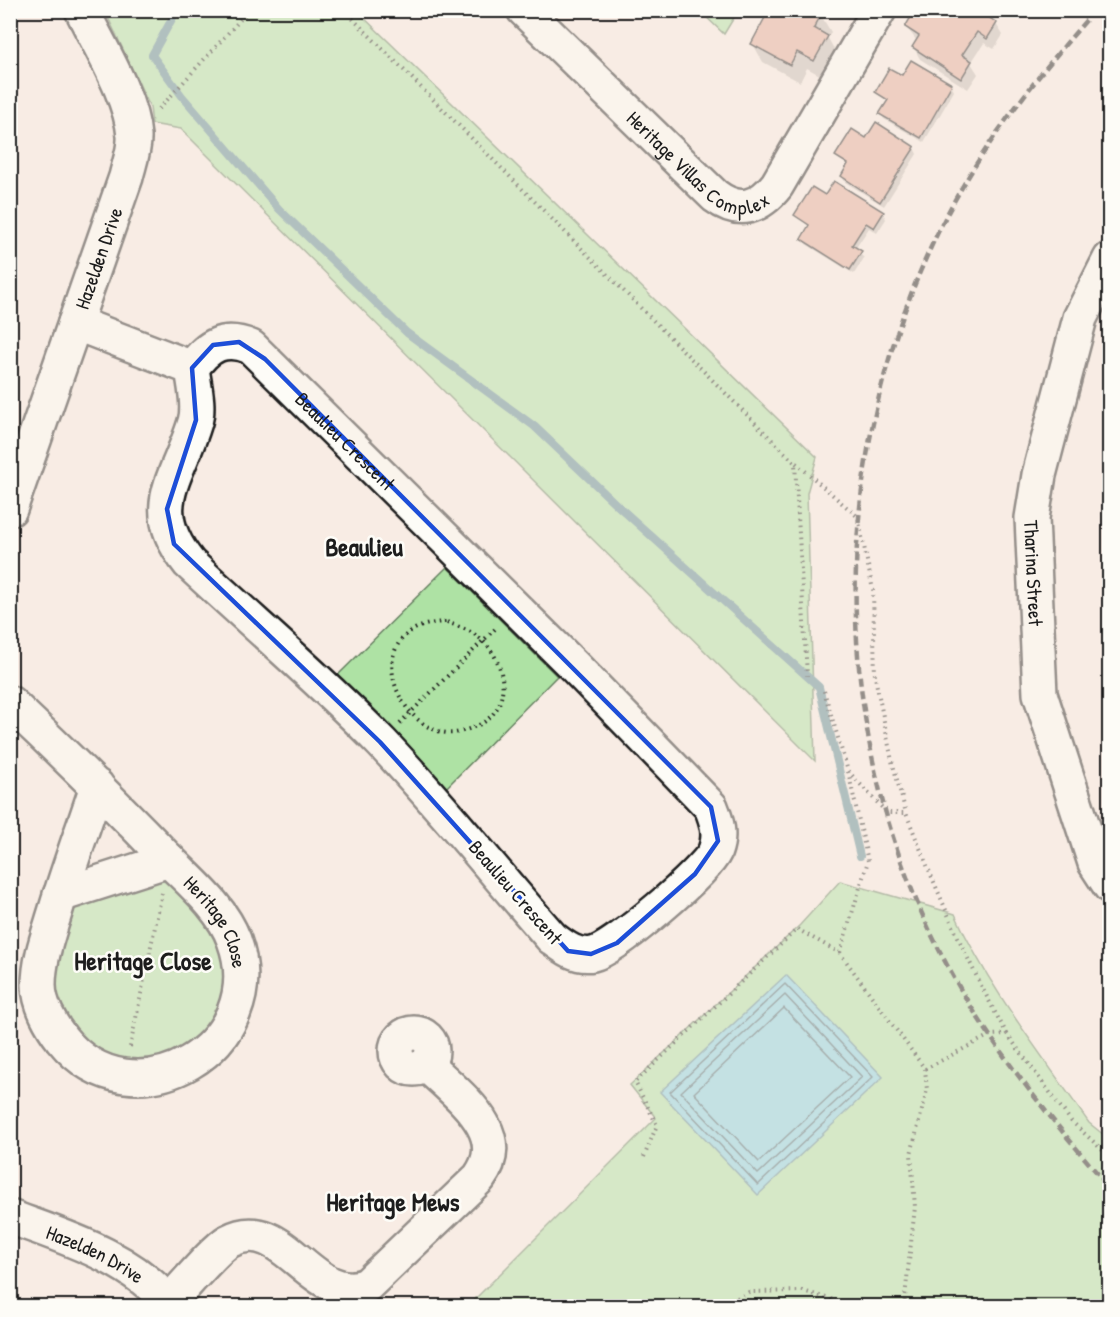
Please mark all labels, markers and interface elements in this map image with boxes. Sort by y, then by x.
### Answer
street label: Heritage Villas Complex [621,104,774,220]
street label: Hazelden Drive [67,203,128,312]
street label: Beaulieu Crescent [290,385,402,497]
street label: Tharina Street [1019,519,1050,628]
district label: Beaulieu [325,529,403,564]
street label: Beaulieu Crescent [463,834,570,951]
street label: Heritage Close [178,869,254,970]
district label: Heritage Close [74,943,212,979]
district label: Heritage Mews [326,1184,460,1220]
street label: Hazelden Drive [43,1218,150,1289]

